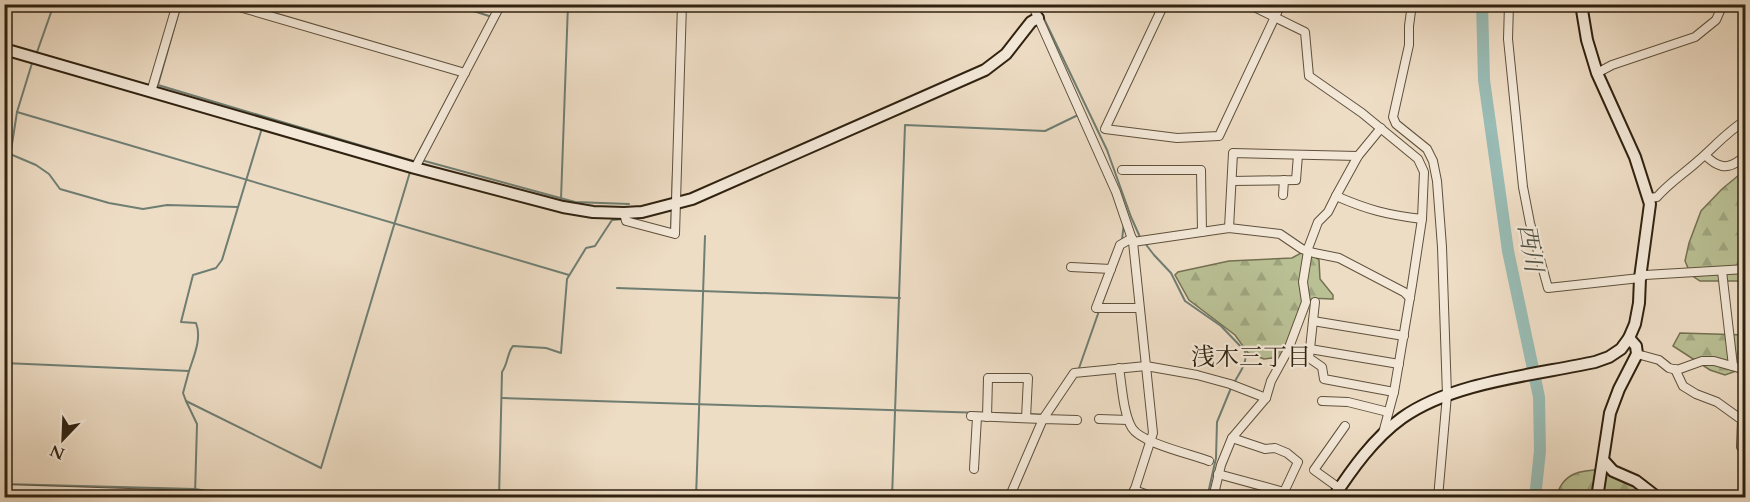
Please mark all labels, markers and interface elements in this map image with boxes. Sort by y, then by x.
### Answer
water label: 西川 [1510,221,1551,277]
district label: 浅木三丁目 [1191,341,1311,374]
north arrow [33,409,93,469]
text: N [47,439,68,465]

